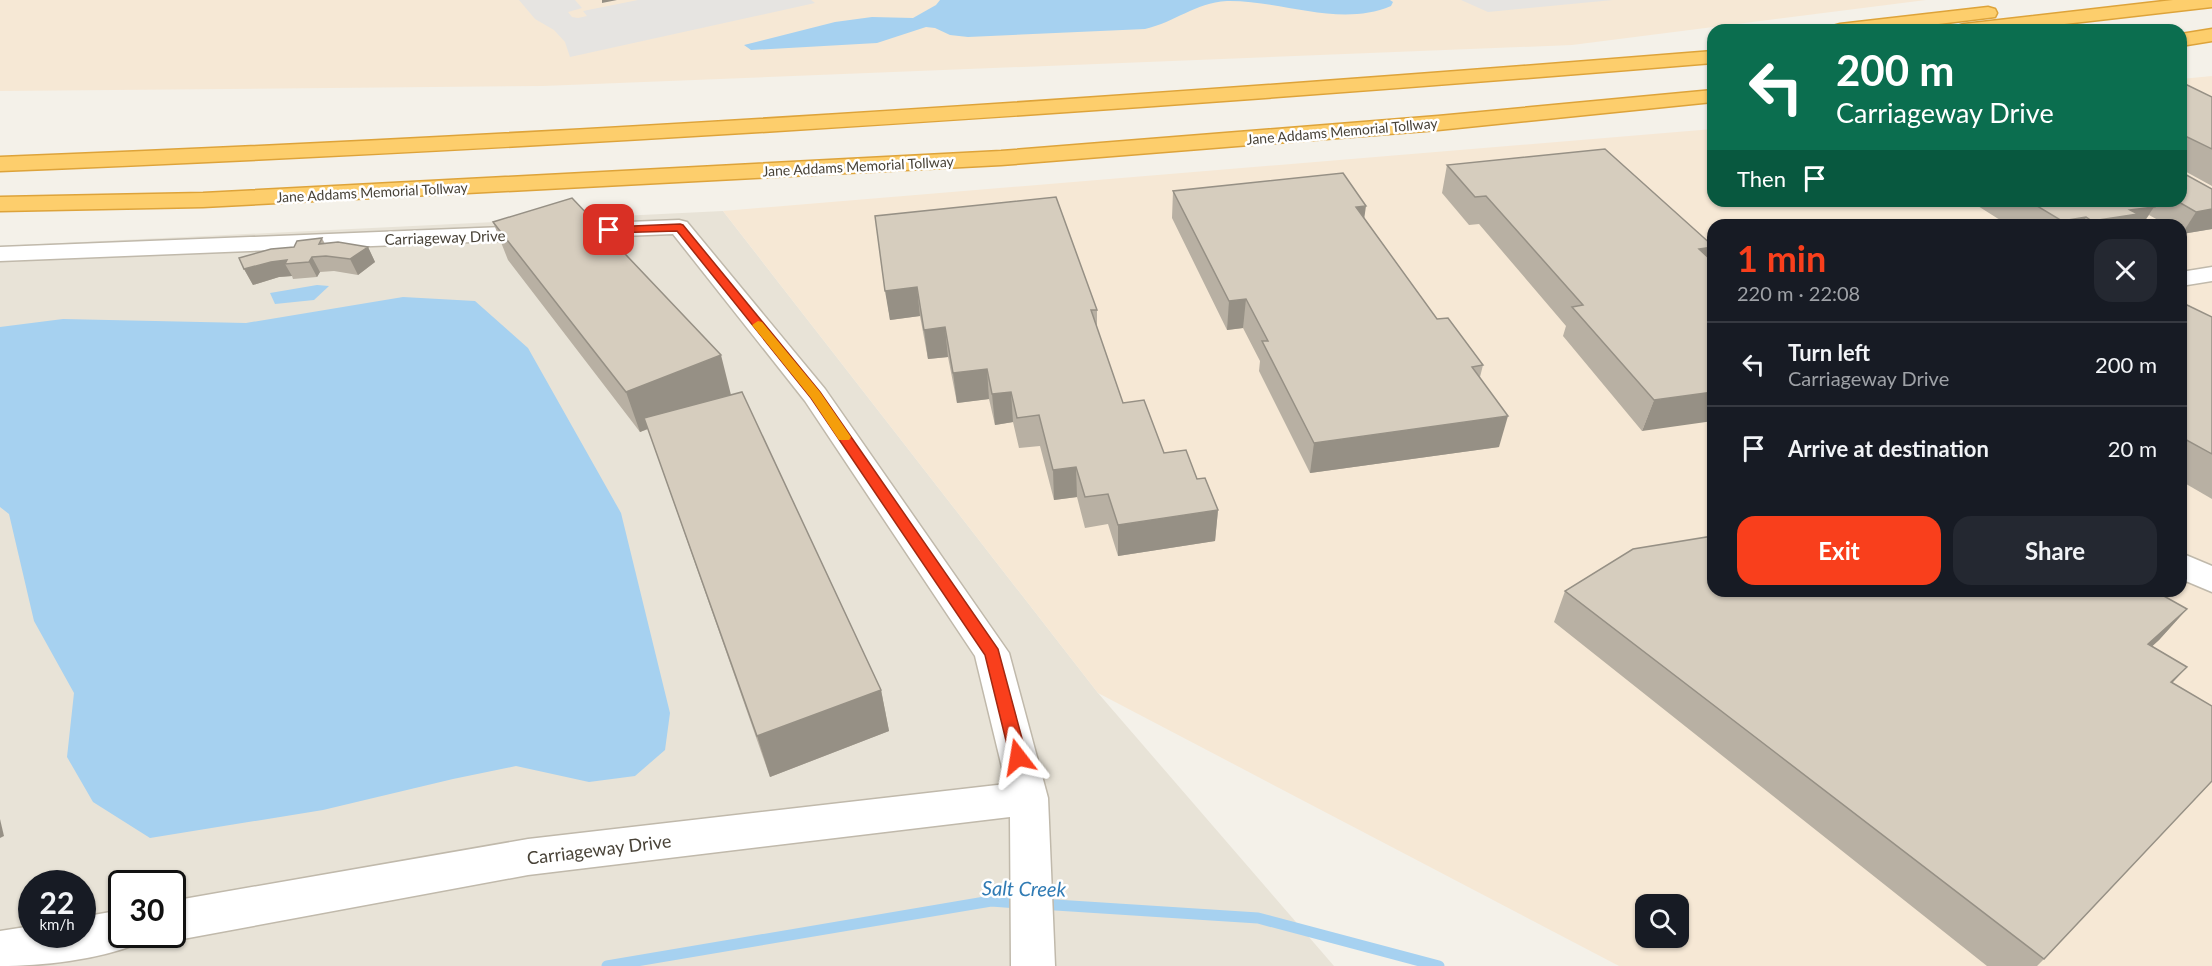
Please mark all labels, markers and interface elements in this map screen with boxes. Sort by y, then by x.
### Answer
text: 200 m [1836,45,1954,95]
icon: left [1737,48,1815,126]
text: Carriageway Drive [1836,96,2054,129]
street label: Jane Addams Memorial Tollway [1246,114,1439,148]
street label: Jane Addams Memorial Tollway [762,152,955,180]
icon: arrive [1798,162,1831,195]
text: Then [1737,165,1786,192]
street label: Jane Addams Memorial Tollway [276,178,469,206]
pin [583,204,634,255]
icon: arrive [592,213,625,246]
street label: Carriageway Drive [384,226,506,248]
text: 1 min [1737,236,1826,280]
button: close [2094,239,2157,302]
text: 220 m · 22:08 [1737,281,1860,305]
text: Turn left [1788,339,1870,366]
icon: left [1737,348,1770,381]
text: 200 m [2095,351,2157,378]
text: Carriageway Drive [1788,366,1949,390]
icon: arrive [1737,432,1770,465]
text: Arrive at destination [1788,435,1989,462]
text: 20 m [2108,435,2157,462]
button: Exit [1737,516,1941,585]
button: Share [1953,516,2157,585]
position arrow [986,725,1050,789]
street label: Carriageway Drive [526,829,672,869]
speed limit sign: 30 [108,870,186,948]
water label: Salt Creek [982,875,1067,901]
text: 22 [40,884,74,920]
map controls [1635,894,1689,948]
button: search [1635,894,1689,948]
text: km/h [39,915,75,933]

